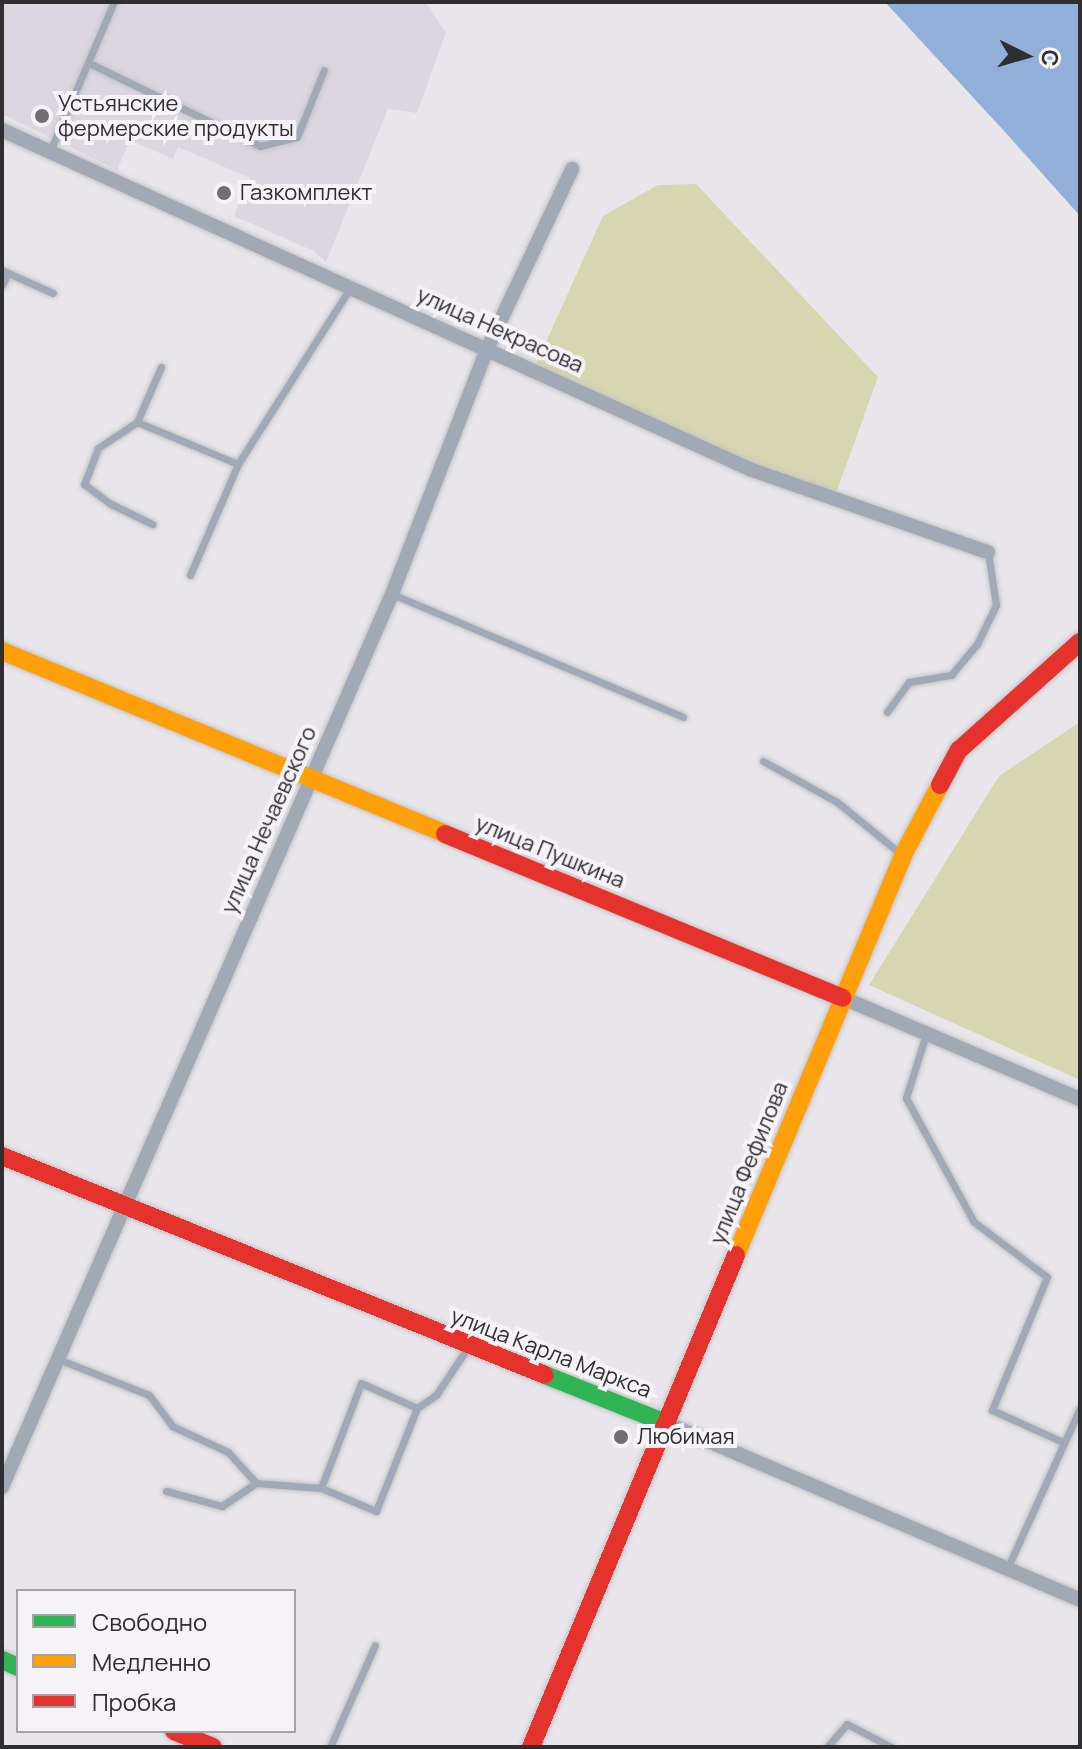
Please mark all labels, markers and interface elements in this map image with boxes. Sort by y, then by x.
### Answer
north arrow [986,16,1066,96]
text: С [1034,49,1066,67]
place label: Устьянские фермерские продукты [58,90,294,142]
marker: Устьянские фермерские продукты [33,107,51,125]
place label: Газкомплект [240,180,372,206]
marker: Газкомплект [215,184,233,202]
street label: улица Некрасова [413,281,587,379]
street label: улица Нечаевского [216,722,322,918]
street label: улица Пушкина [471,810,629,894]
street label: улица Фефилова [704,1078,794,1248]
street label: улица Карла Маркса [447,1303,655,1403]
place label: Любимая [637,1424,735,1450]
marker: Любимая [612,1428,630,1446]
legend [16,1589,296,1733]
text: Свободно [92,1605,207,1638]
text: Медленно [92,1645,211,1678]
text: Пробка [92,1685,176,1718]

